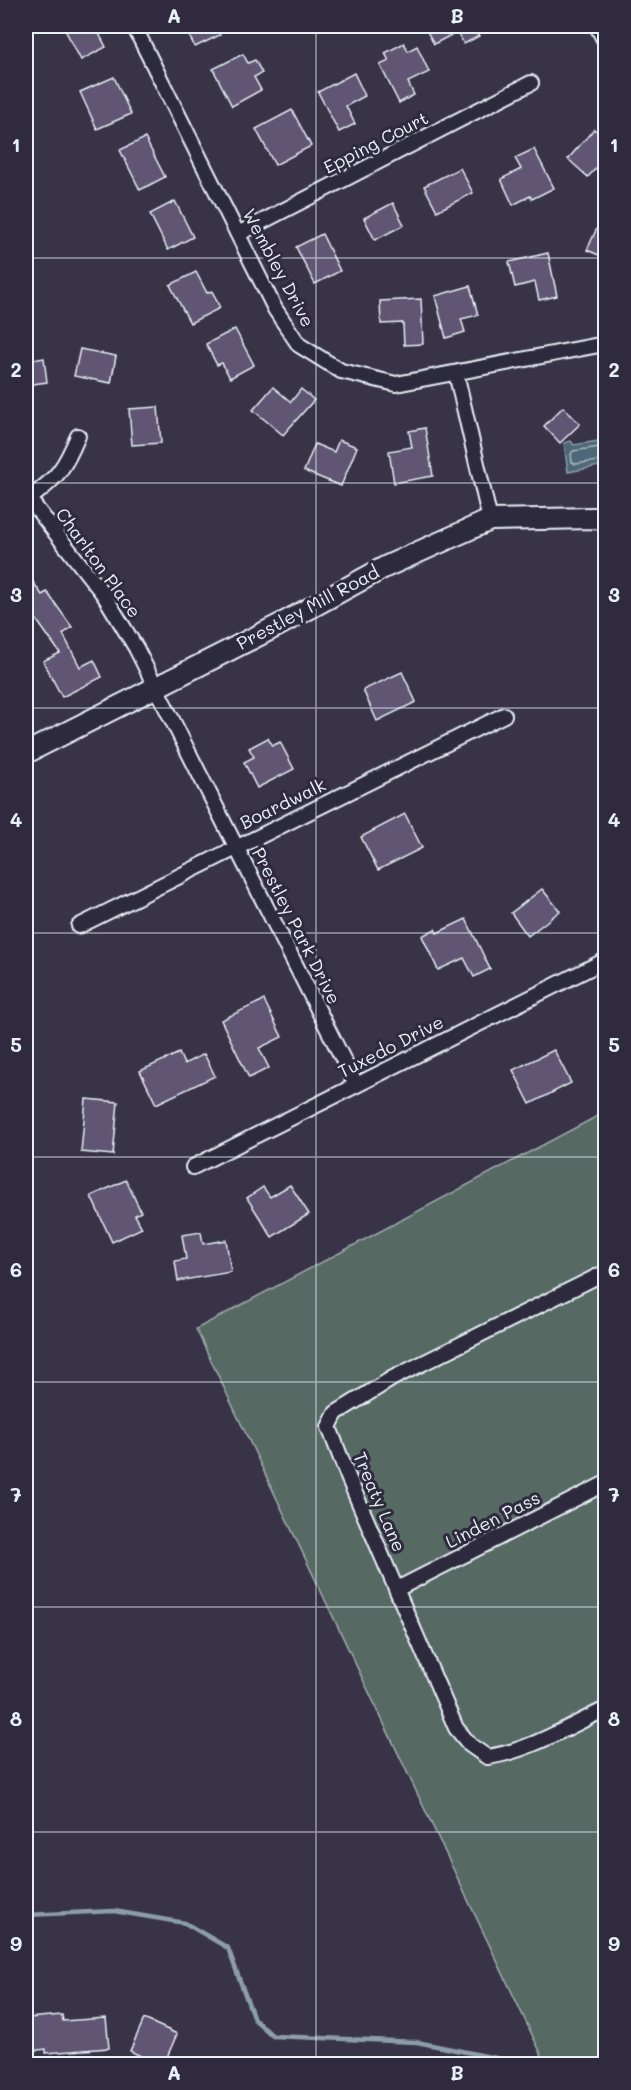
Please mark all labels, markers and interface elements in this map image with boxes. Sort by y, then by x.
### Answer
text: A [167,2,181,28]
text: B [450,2,464,28]
street label: Epping Court [319,105,432,179]
text: 1 [12,131,20,157]
text: 1 [610,131,618,157]
street label: Wembley Drive [238,204,320,331]
text: 2 [10,356,22,382]
text: 2 [608,356,620,382]
street label: Charlton Place [51,503,147,622]
street label: Prestley Mill Road [232,559,383,655]
text: 3 [10,581,22,607]
text: 3 [608,581,620,607]
street label: Boardwalk [236,772,330,834]
text: 4 [10,806,23,832]
text: 4 [608,806,621,832]
street label: Prestley Park Drive [247,843,347,1008]
street label: Tuxedo Drive [334,1009,447,1083]
text: 5 [10,1031,22,1057]
text: 5 [608,1031,620,1057]
text: 6 [10,1256,22,1282]
text: 6 [608,1256,620,1282]
street label: Treaty Lane [348,1448,412,1555]
text: 7 [10,1481,22,1507]
text: 7 [608,1481,620,1507]
street label: Linden Pass [441,1485,544,1553]
text: 8 [10,1705,22,1731]
text: 8 [608,1705,620,1731]
text: 9 [10,1930,22,1956]
text: 9 [608,1930,620,1956]
text: A [167,2059,181,2085]
text: B [450,2059,464,2085]

